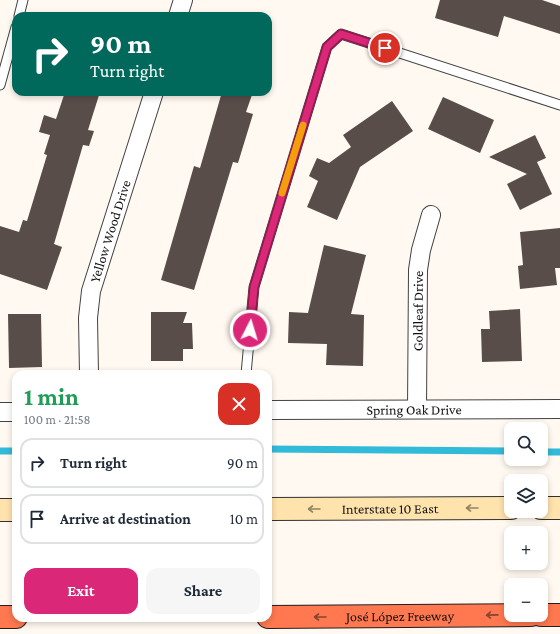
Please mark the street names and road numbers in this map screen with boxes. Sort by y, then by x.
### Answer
street label: Yellow Wood Drive [86,178,134,284]
street label: Goldleaf Drive [409,271,426,351]
street label: Spring Oak Drive [366,401,462,418]
street label: Interstate 10 East [342,500,439,517]
street label: José López Freeway [344,608,455,624]

